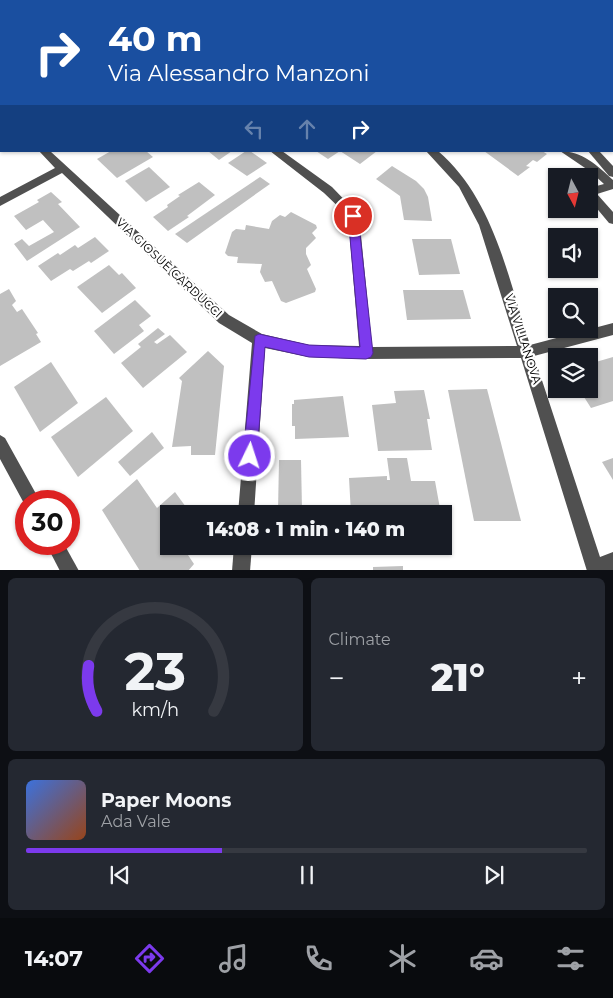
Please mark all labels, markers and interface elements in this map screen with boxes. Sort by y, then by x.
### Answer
text: 40 m [108,17,203,60]
icon: right [25,20,90,85]
text: Via Alessandro Manzoni [108,60,369,87]
icon: left [240,115,268,143]
icon: ahead [293,115,321,143]
icon: right [346,115,374,143]
north arrow [548,168,598,218]
map controls [548,168,598,398]
pin [332,195,374,237]
icon: arrive [339,202,367,230]
street label: VIA GIOSUÈ CARDUCCI [113,214,226,321]
button: sound [548,228,598,278]
button: search [548,288,598,338]
street label: VIA VILLANOVA [502,292,545,386]
button: layers [548,348,598,398]
position arrow [223,429,275,481]
speed limit sign: 30 [15,490,80,555]
text: 14:08 · 1 min · 140 m [207,518,405,541]
text: Climate [329,630,391,649]
text: 23 [125,640,186,703]
text: 21° [431,654,485,701]
text: − [329,661,345,695]
text: + [571,661,587,695]
text: km/h [131,699,179,720]
text: Paper Moons [101,789,231,812]
text: Ada Vale [101,812,171,831]
icon: previous [106,861,134,889]
icon: pause [293,861,321,889]
icon: next [480,861,508,889]
icon: directions [132,941,167,976]
icon: music [216,941,251,976]
icon: phone [301,941,336,976]
icon: climate [385,941,420,976]
icon: car [469,941,504,976]
icon: filters [553,941,588,976]
text: 14:07 [25,945,83,972]

